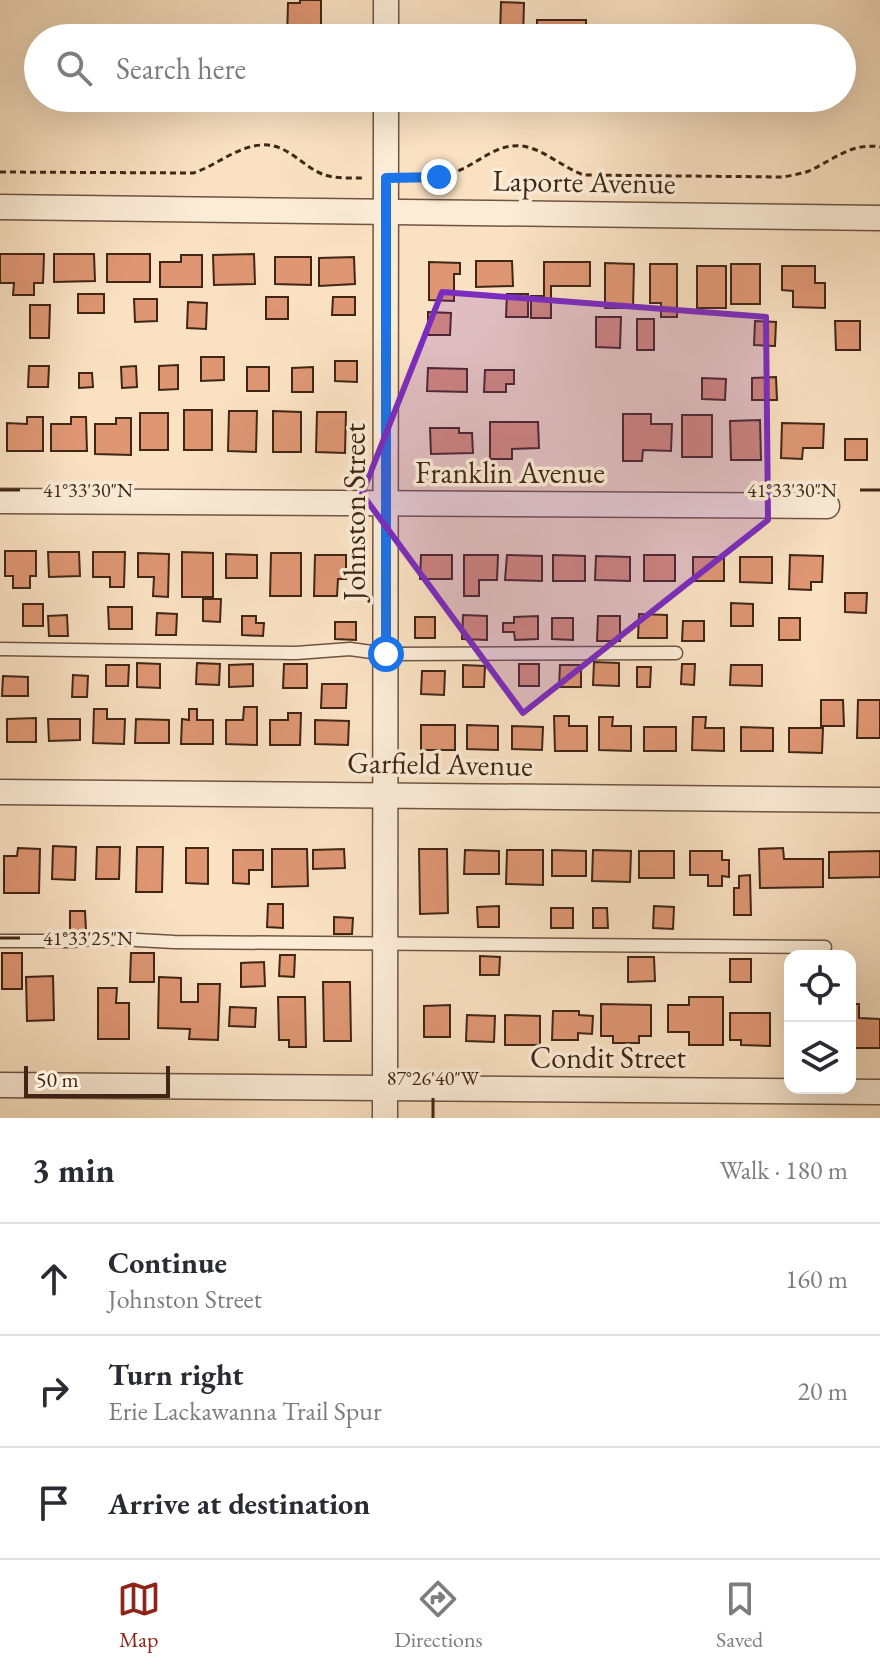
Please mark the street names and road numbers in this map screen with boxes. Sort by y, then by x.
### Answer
street label: Laporte Avenue [492,160,676,203]
street label: Johnston Street [335,423,374,604]
street label: Franklin Avenue [415,453,605,492]
street label: Garfield Avenue [347,742,533,785]
street label: Condit Street [530,1038,687,1077]

